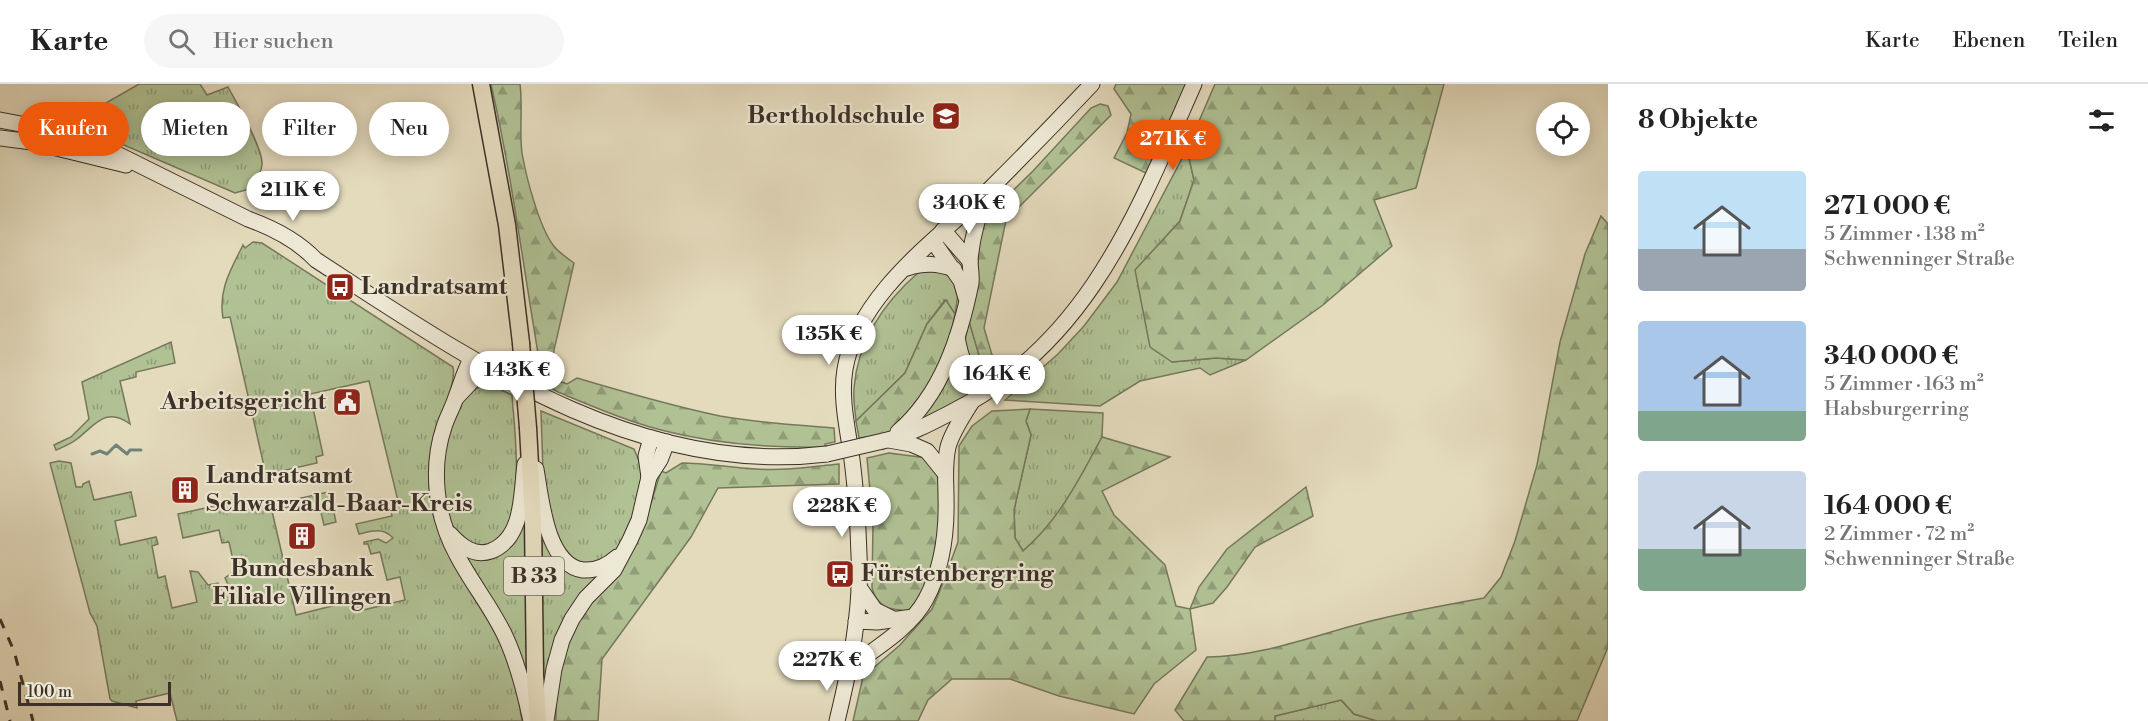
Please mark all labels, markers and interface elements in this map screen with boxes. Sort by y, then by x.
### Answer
search box [144,14,564,68]
text: Karte [30,24,108,59]
icon: search [165,25,198,58]
text: Hier suchen [213,28,334,55]
text: Karte [1865,28,1920,54]
text: Ebenen [1953,28,2025,54]
text: Teilen [2058,28,2118,54]
school or university icon: Bertholdschule [930,100,962,132]
place label: Bertholdschule [747,101,925,131]
chip: Kaufen [18,102,129,156]
chip: Mieten [141,102,250,156]
chip: Filter [262,102,357,156]
chip: Neu [369,102,449,156]
map controls [1536,102,1590,156]
button: locate [1536,102,1590,156]
text: 8 Objekte [1638,104,1758,136]
icon: filters [2085,104,2118,137]
pin: 271K € [1124,120,1222,171]
text: 271K € [1140,127,1206,152]
pin: 211K € [244,171,342,222]
text: 211K € [260,178,326,203]
pin: 340K € [920,184,1018,235]
text: 271 000 € [1824,190,1951,222]
text: 340K € [933,191,1005,216]
icon: home [1686,195,1758,267]
text: 5 Zimmer · 138 m² [1824,222,1985,247]
text: Schwenninger Straße [1824,247,2015,272]
bus stop icon: Landratsamt [324,271,356,303]
place label: Landratsamt [361,272,508,302]
pin: 135K € [780,315,878,366]
text: 135K € [796,322,862,347]
text: 340 000 € [1824,340,1958,372]
icon: home [1686,345,1758,417]
pin: 143K € [468,351,566,402]
pin: 164K € [948,355,1046,406]
text: 143K € [484,358,550,383]
text: 164K € [963,362,1031,387]
text: 5 Zimmer · 163 m² [1824,372,1984,397]
public building icon: Arbeitsgericht [331,386,363,418]
place label: Arbeitsgericht [159,387,326,417]
text: Habsburgerring [1824,397,1969,422]
place label: Landratsamt Schwarzald-Baar-Kreis [206,461,472,519]
building icon: Landratsamt Schwarzald-Baar-Kreis [169,474,201,506]
pin: 228K € [793,487,891,538]
text: 164 000 € [1824,490,1952,522]
text: 228K € [807,494,877,519]
icon: home [1686,495,1758,567]
building icon: Bundesbank Filiale Villingen [286,520,318,552]
text: 2 Zimmer · 72 m² [1824,522,1974,547]
text: Schwenninger Straße [1824,547,2015,572]
place label: Bundesbank Filiale Villingen [212,554,392,612]
road number: B 33 [504,557,564,595]
bus stop icon: Fürstenbergring [824,558,856,590]
place label: Fürstenbergring [861,559,1055,589]
pin: 227K € [778,641,876,692]
text: 227K € [792,648,862,673]
scale bar [18,679,171,706]
text: 100 m [27,682,72,702]

